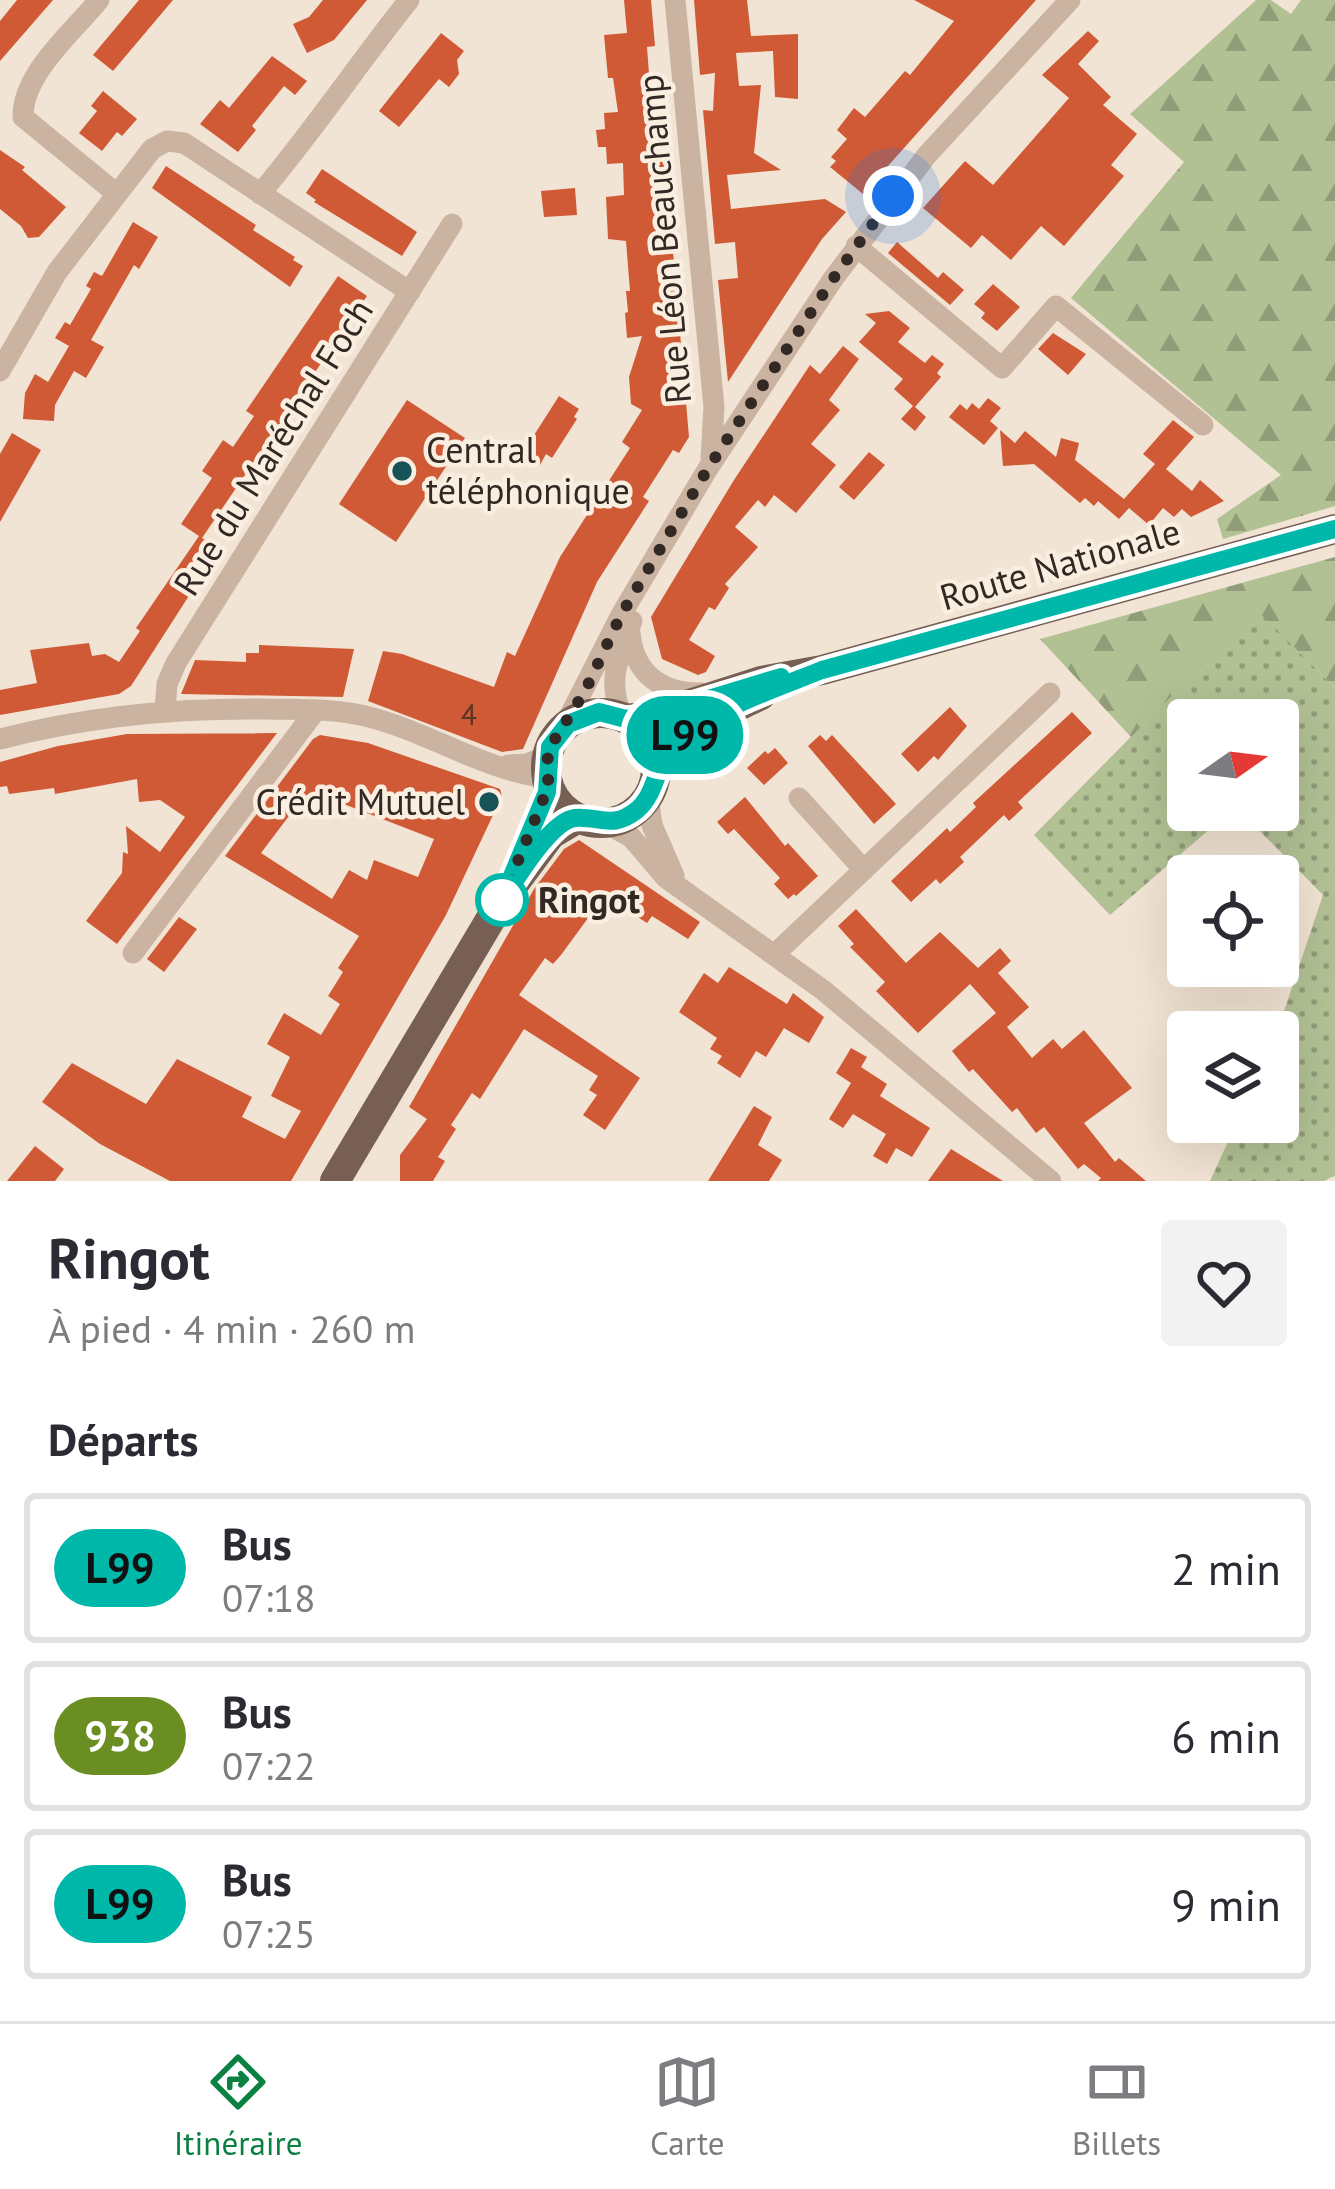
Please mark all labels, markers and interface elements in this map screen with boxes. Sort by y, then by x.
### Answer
street label: Rue Léon Beauchamp [626,72,701,406]
your location [863,166,923,226]
street label: Rue du Maréchal Foch [162,290,383,604]
place label: Central téléphonique [426,426,630,514]
marker: Central téléphonique [389,458,415,484]
street label: Route Nationale [934,507,1185,620]
house number: 4 [461,694,477,733]
line badge: L99 [616,696,754,774]
north arrow [1167,699,1299,831]
map controls [1167,699,1299,1143]
text: L99 [650,707,720,762]
place label: Crédit Mutuel [255,778,465,825]
marker: Crédit Mutuel [476,789,502,815]
button: locate [1167,855,1299,987]
marker: Ringot [477,875,527,925]
place label: Ringot [538,876,641,923]
button: layers [1167,1011,1299,1143]
button: heart [1161,1220,1287,1346]
text: Ringot [48,1221,210,1295]
text: À pied · 4 min · 260 m [48,1303,415,1354]
text: Départs [48,1410,198,1468]
text: Bus [222,1514,292,1572]
text: 2 min [1171,1539,1281,1597]
text: L99 [85,1540,155,1595]
text: 07:18 [222,1572,316,1623]
text: Bus [222,1682,292,1740]
text: 6 min [1171,1707,1281,1765]
text: 938 [84,1708,156,1763]
text: 07:22 [222,1740,316,1791]
text: Bus [222,1850,292,1908]
text: 9 min [1171,1875,1281,1933]
text: L99 [85,1876,155,1931]
text: 07:25 [222,1908,316,1959]
tab: Itinéraire [174,2049,303,2164]
tab: Carte [650,2049,725,2164]
tab: Billets [1072,2049,1161,2164]

